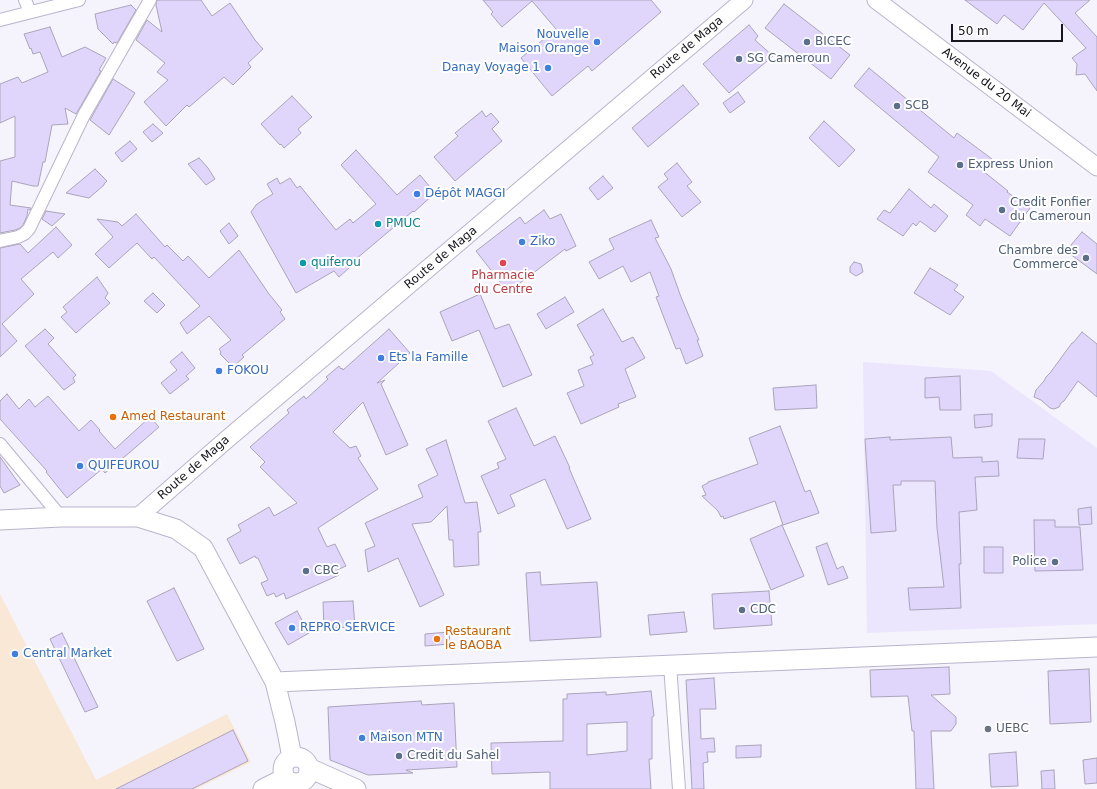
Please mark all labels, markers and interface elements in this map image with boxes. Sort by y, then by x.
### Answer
street label: Route de Maga [648,14,726,82]
scale bar [953,16,1065,42]
text: 50 m [958,24,989,38]
place label: Nouvelle Maison Orange [499,28,589,56]
place label: BICEC [815,35,851,49]
marker: Nouvelle Maison Orange [592,37,602,47]
marker: BICEC [802,37,812,47]
street label: Avenue du 20 Mai [939,45,1033,121]
place label: SG Cameroun [747,52,830,66]
marker: SG Cameroun [734,54,744,64]
place label: Danay Voyage 1 [442,61,540,75]
marker: Danay Voyage 1 [543,63,553,73]
place label: SCB [905,99,929,113]
marker: SCB [892,101,902,111]
place label: Express Union [968,158,1053,172]
marker: Express Union [955,160,965,170]
place label: Dépôt MAGGI [425,187,506,201]
marker: Dépôt MAGGI [412,189,422,199]
place label: Credit Fonfier du Cameroun [1010,196,1091,224]
marker: Credit Fonfier du Cameroun [997,205,1007,215]
place label: PMUC [386,217,421,231]
marker: PMUC [373,219,383,229]
street label: Route de Maga [402,224,480,292]
place label: Ziko [530,235,555,249]
marker: Ziko [517,237,527,247]
place label: Chambre des Commerce [998,244,1078,272]
marker: Chambre des Commerce [1081,253,1091,263]
place label: quiferou [311,256,361,270]
marker: quiferou [298,258,308,268]
marker: Pharmacie du Centre [498,258,508,268]
place label: Pharmacie du Centre [471,269,535,297]
place label: Ets la Famille [389,351,468,365]
marker: Ets la Famille [376,353,386,363]
place label: FOKOU [227,364,269,378]
marker: FOKOU [214,366,224,376]
place label: Amed Restaurant [121,410,225,424]
marker: Amed Restaurant [108,412,118,422]
street label: Route de Maga [155,433,233,503]
place label: QUIFEUROU [88,459,160,473]
marker: QUIFEUROU [75,461,85,471]
place label: Police [1012,555,1047,569]
marker: Police [1050,557,1060,567]
place label: CBC [314,564,339,578]
marker: CBC [301,566,311,576]
place label: CDC [750,603,776,617]
marker: CDC [737,605,747,615]
place label: REPRO SERVICE [300,621,395,635]
marker: REPRO SERVICE [287,623,297,633]
place label: Restaurant le BAOBA [445,625,511,653]
marker: Restaurant le BAOBA [432,634,442,644]
place label: Central Market [23,647,112,661]
marker: Central Market [10,649,20,659]
place label: UEBC [996,722,1029,736]
marker: UEBC [983,724,993,734]
place label: Maison MTN [370,731,443,745]
marker: Maison MTN [357,733,367,743]
place label: Credit du Sahel [407,749,499,763]
marker: Credit du Sahel [394,751,404,761]

